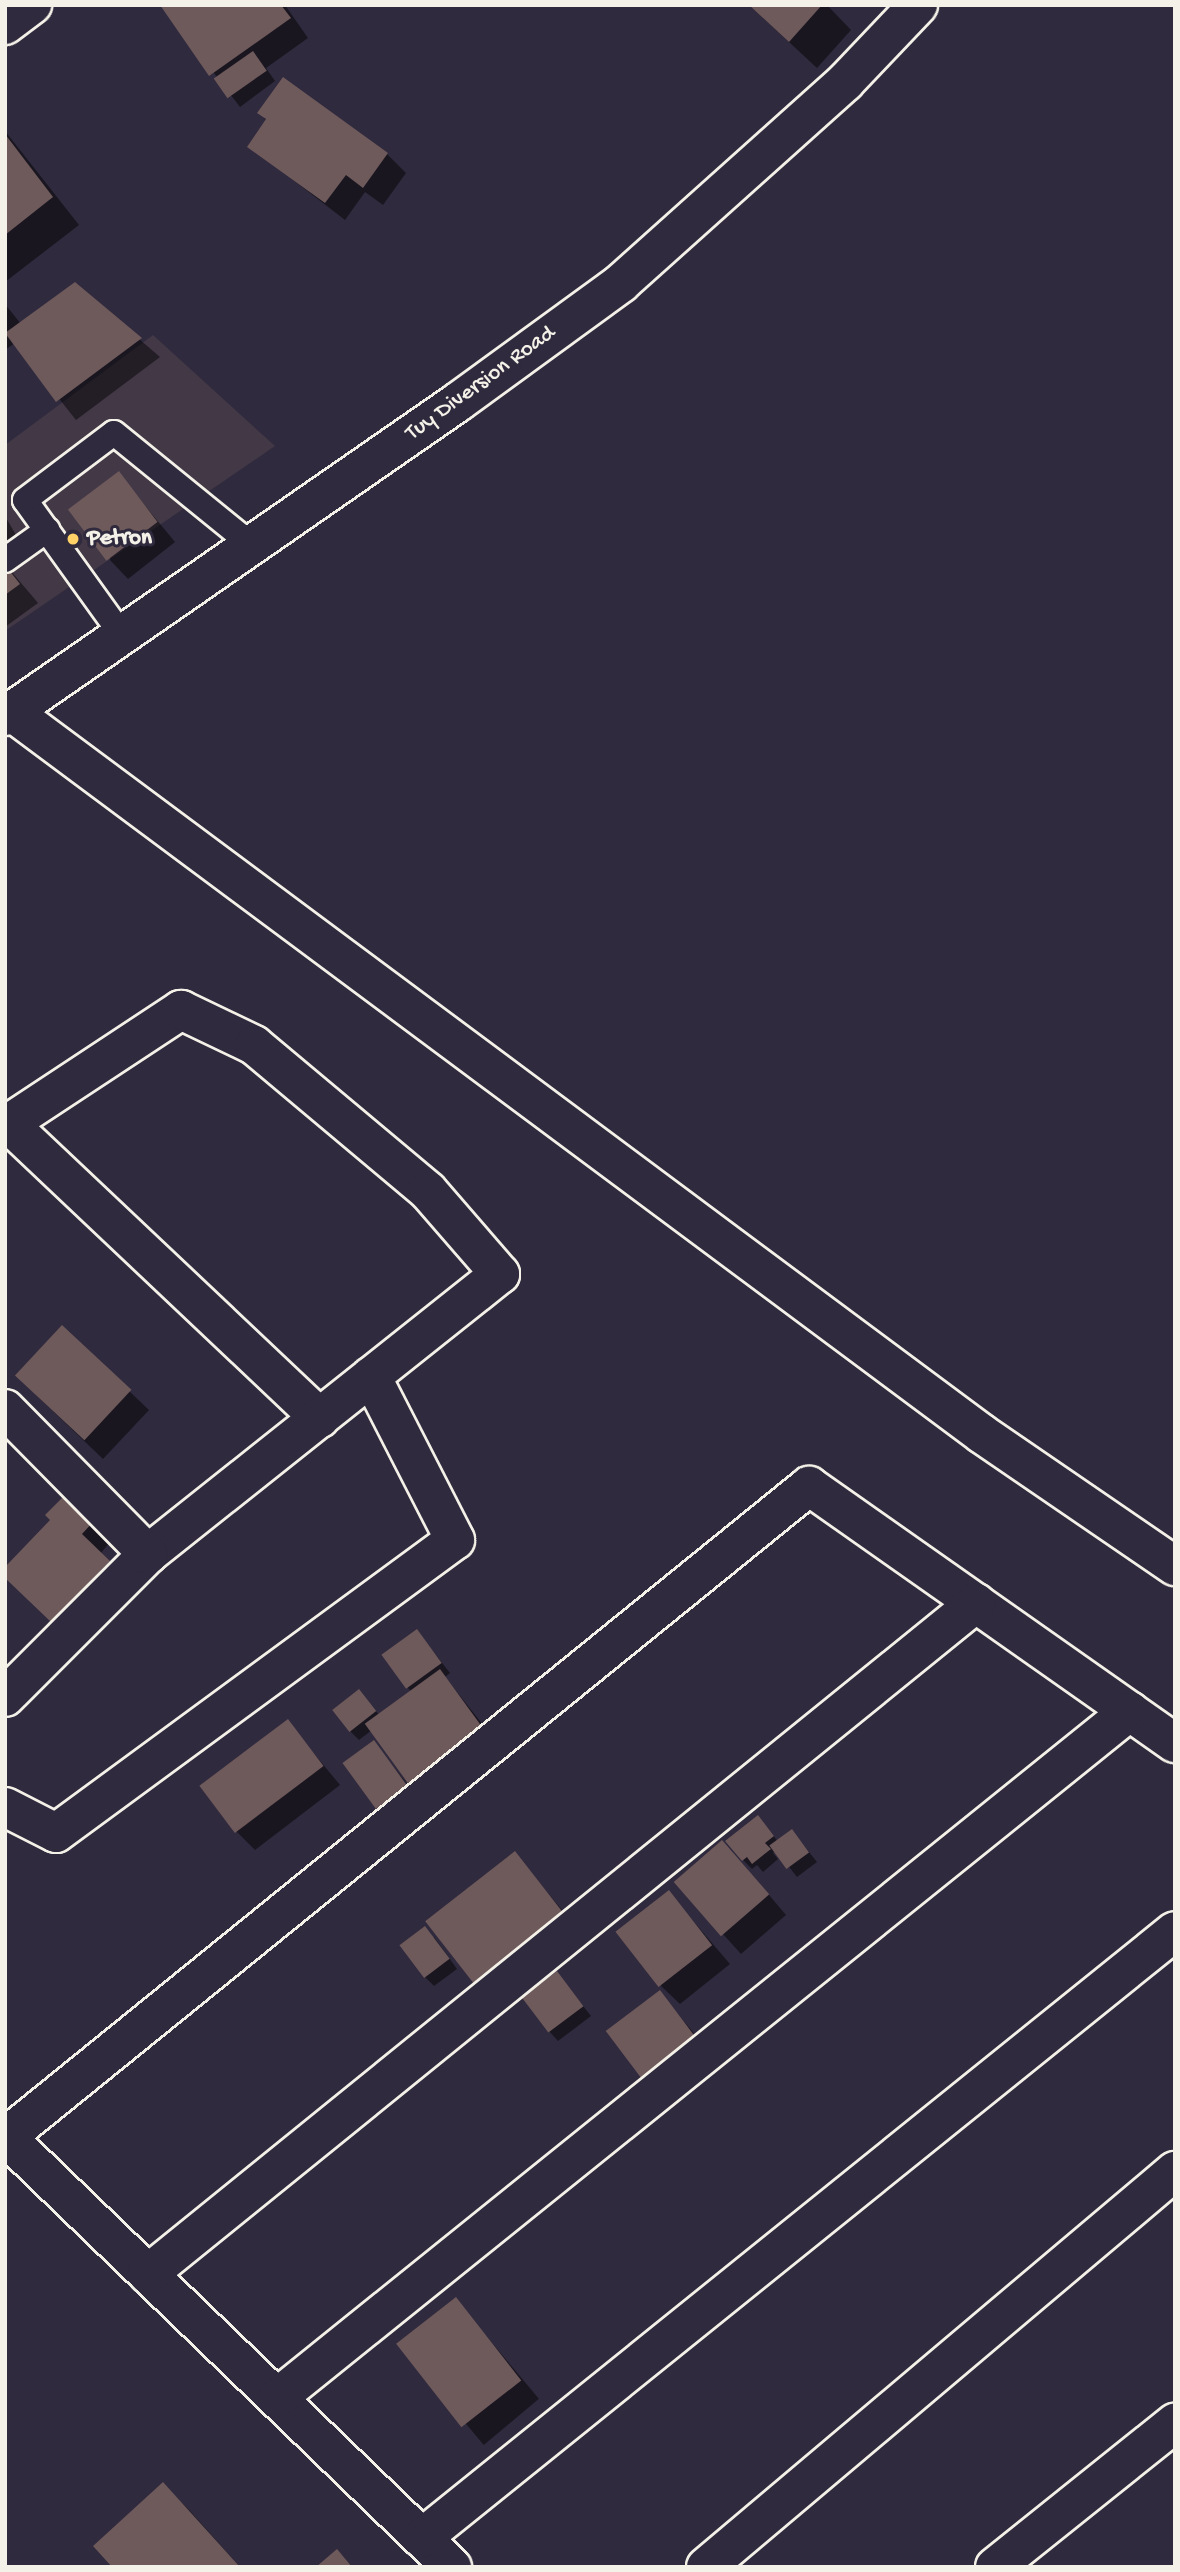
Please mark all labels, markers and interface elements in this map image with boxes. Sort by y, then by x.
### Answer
street label: Tuy Diversion Road [401,320,561,448]
place label: Petron [87,525,152,553]
marker: Petron [65,531,81,547]

